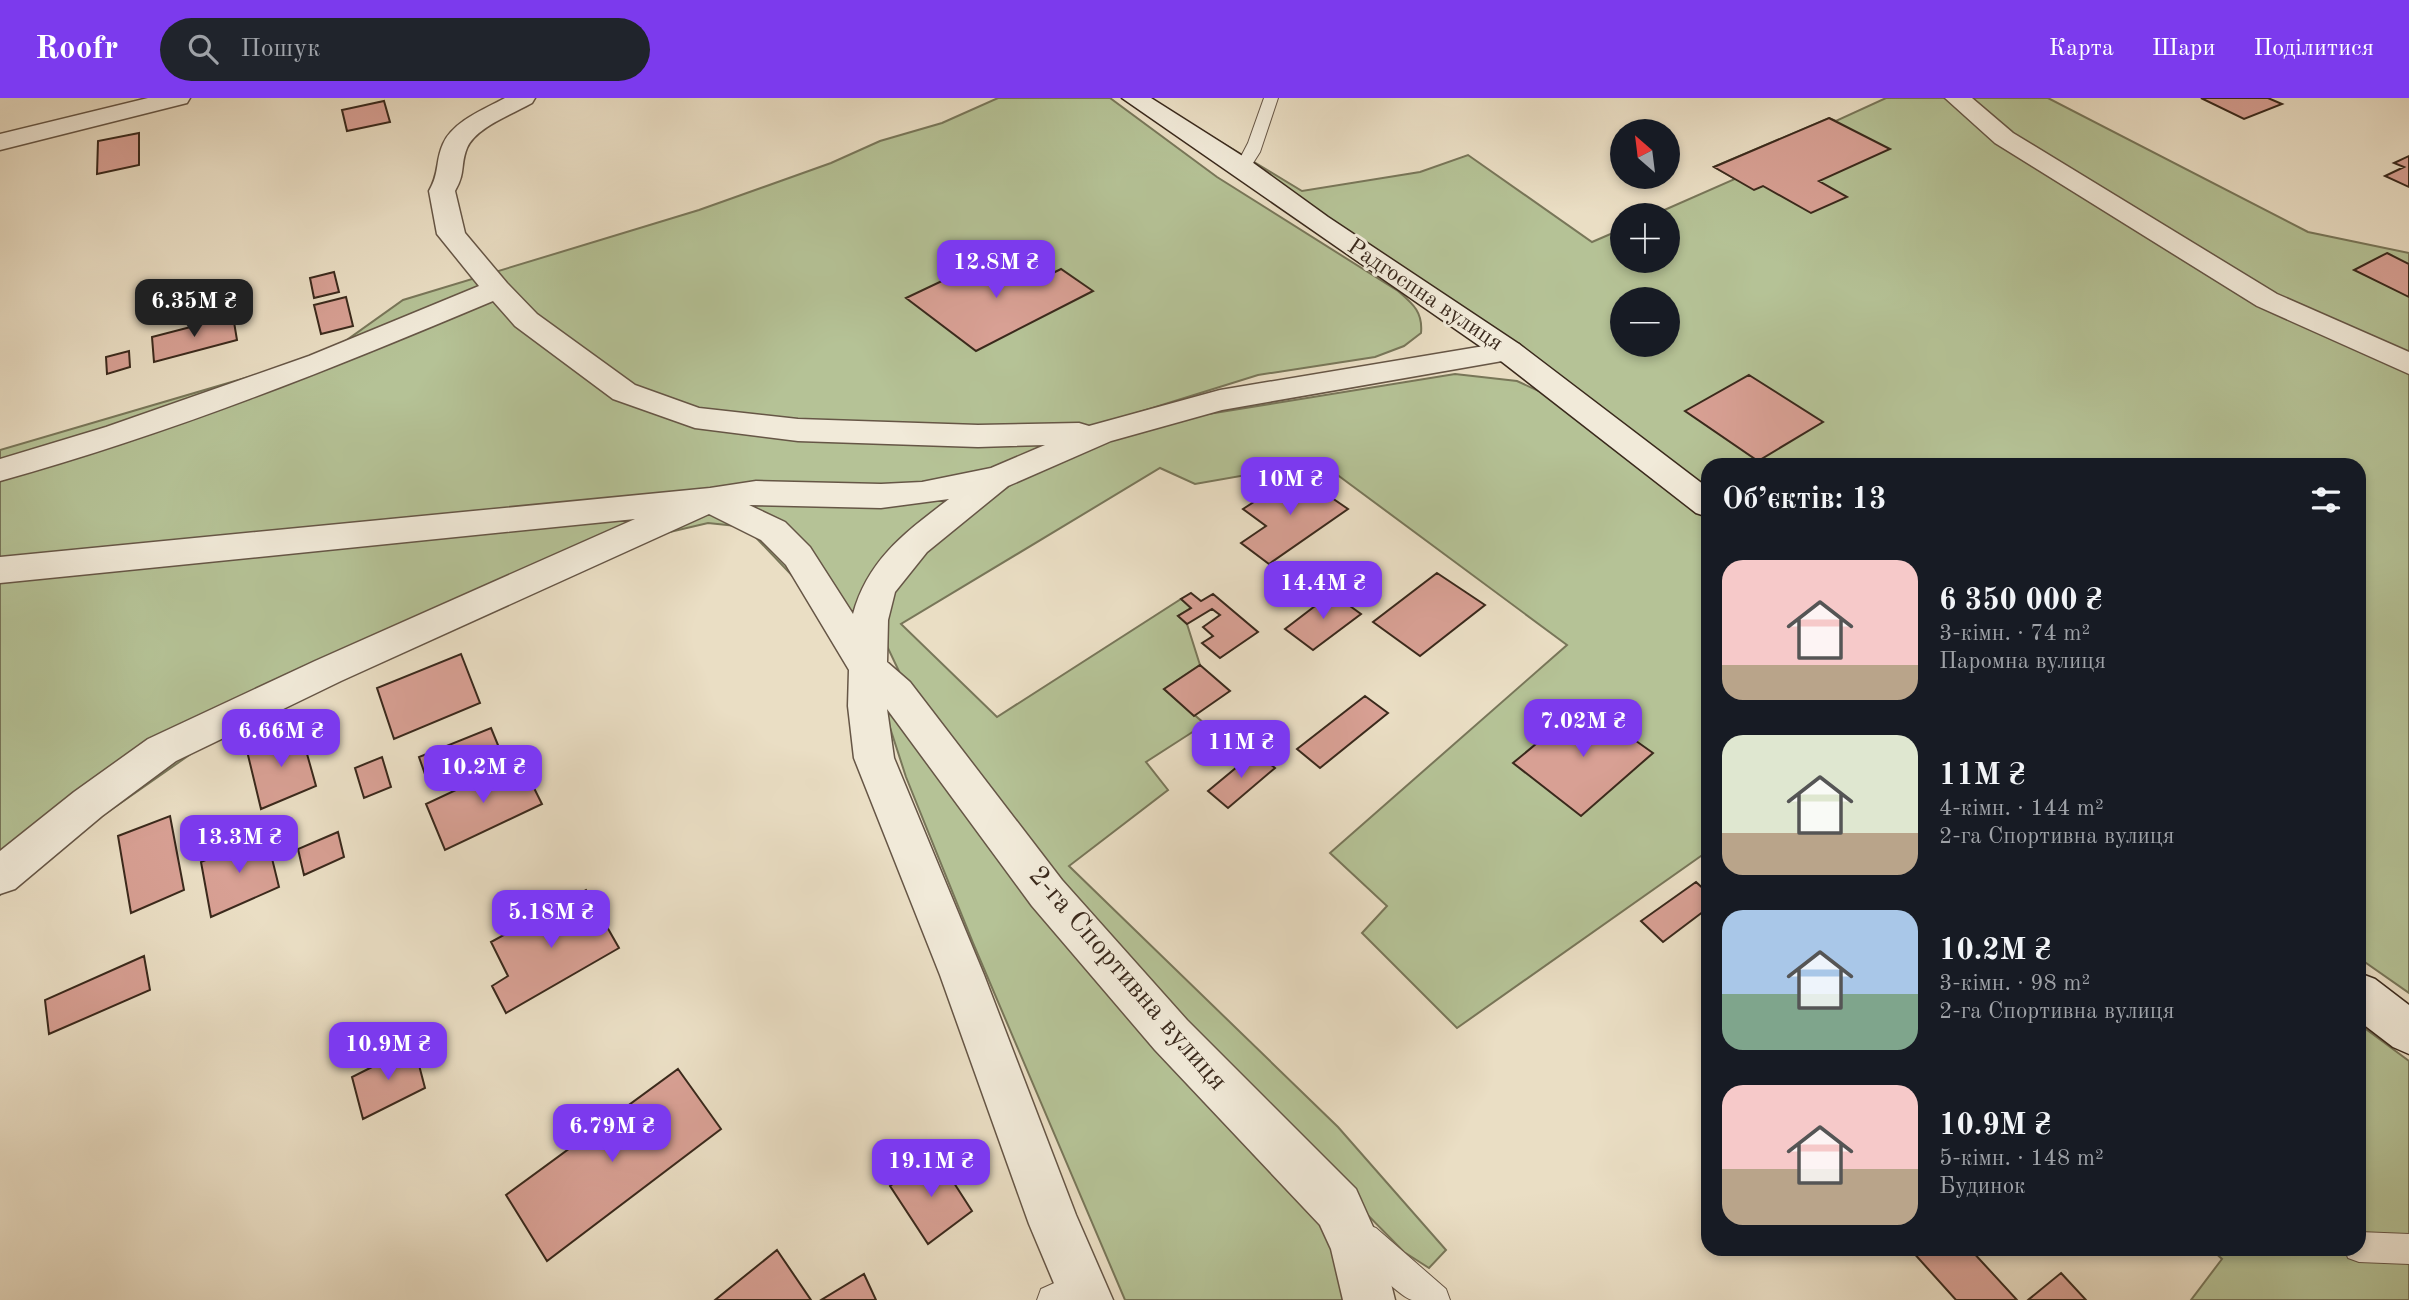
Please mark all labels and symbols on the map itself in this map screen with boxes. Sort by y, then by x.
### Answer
north arrow [1610,119,1680,189]
street label: Радгоспна вулиця [1343,235,1507,355]
pin: 12.8M ₴ [931,240,1061,300]
pin: 6.35M ₴ [129,280,259,339]
pin: 10M ₴ [1241,458,1339,517]
pin: 14.4M ₴ [1258,561,1388,621]
pin: 7.02M ₴ [1518,700,1648,759]
pin: 6.66M ₴ [216,710,346,769]
pin: 11M ₴ [1192,720,1290,780]
pin: 10.2M ₴ [418,746,548,805]
pin: 13.3M ₴ [174,816,304,875]
street label: 2-га Спортивна вулиця [1022,862,1232,1096]
pin: 5.18M ₴ [486,890,616,950]
pin: 10.9M ₴ [323,1023,453,1082]
pin: 6.79M ₴ [547,1104,677,1164]
pin: 19.1M ₴ [866,1140,996,1199]

